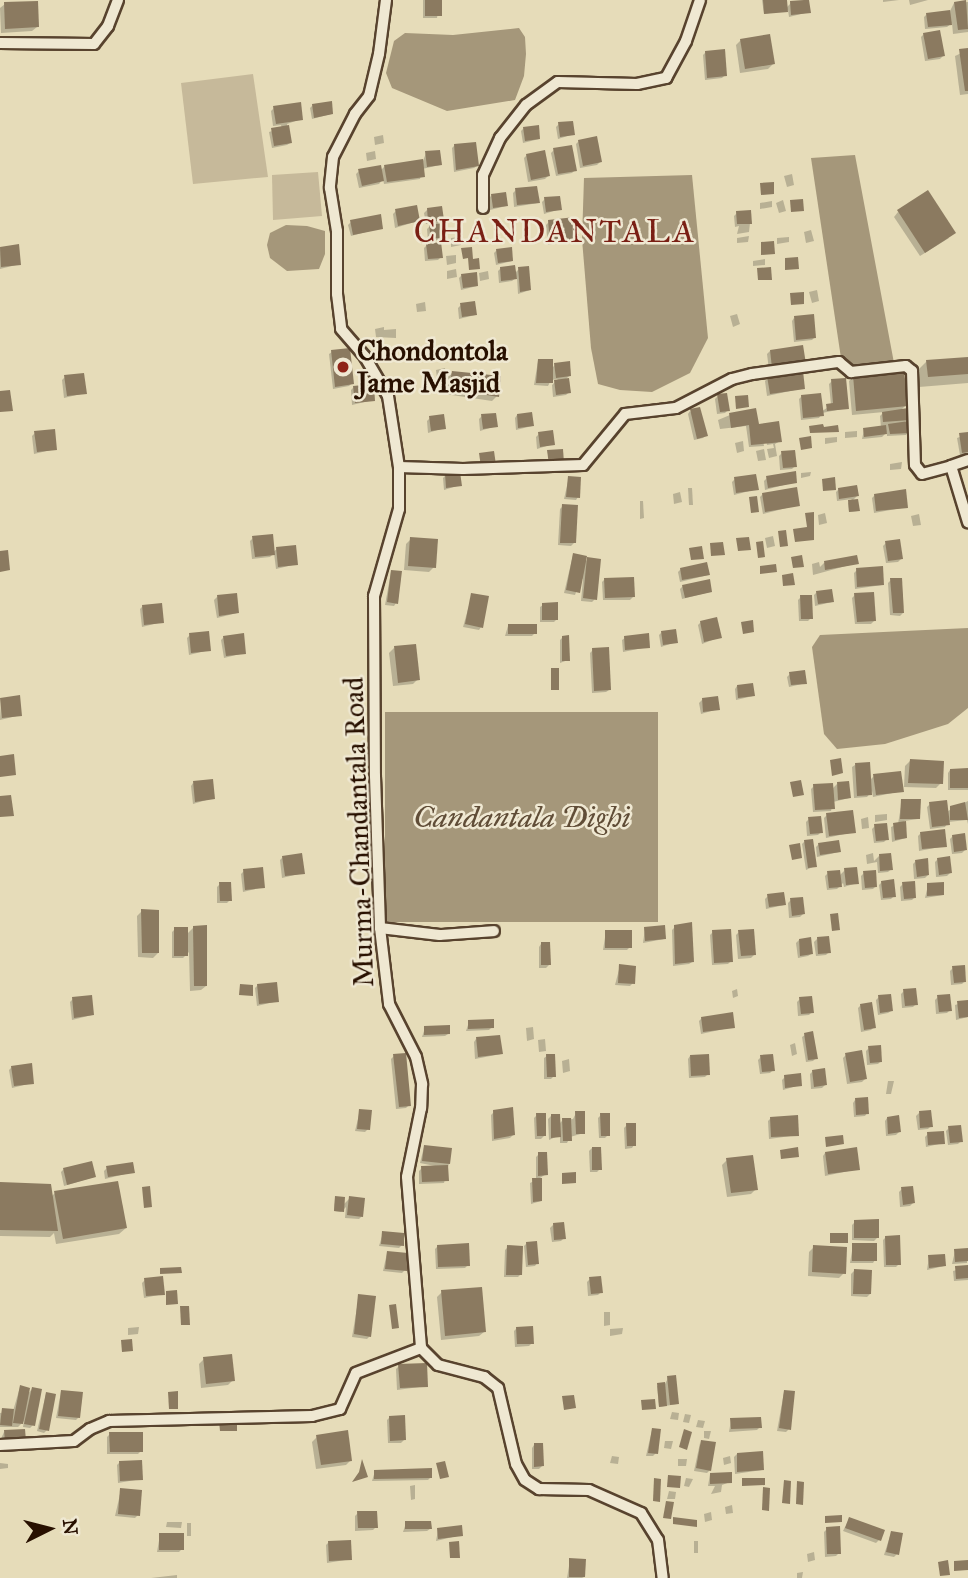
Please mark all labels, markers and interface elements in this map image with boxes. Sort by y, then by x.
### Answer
district label: CHANDANTALA [415,213,695,251]
place label: Chondontola Jame Masjid [357,334,508,400]
marker: Chondontola Jame Masjid [335,359,351,375]
street label: Murma-Chandantala Road [337,676,381,988]
water label: Candantala Dighi [413,799,631,835]
north arrow [14,1494,84,1564]
text: N [58,1518,83,1536]

